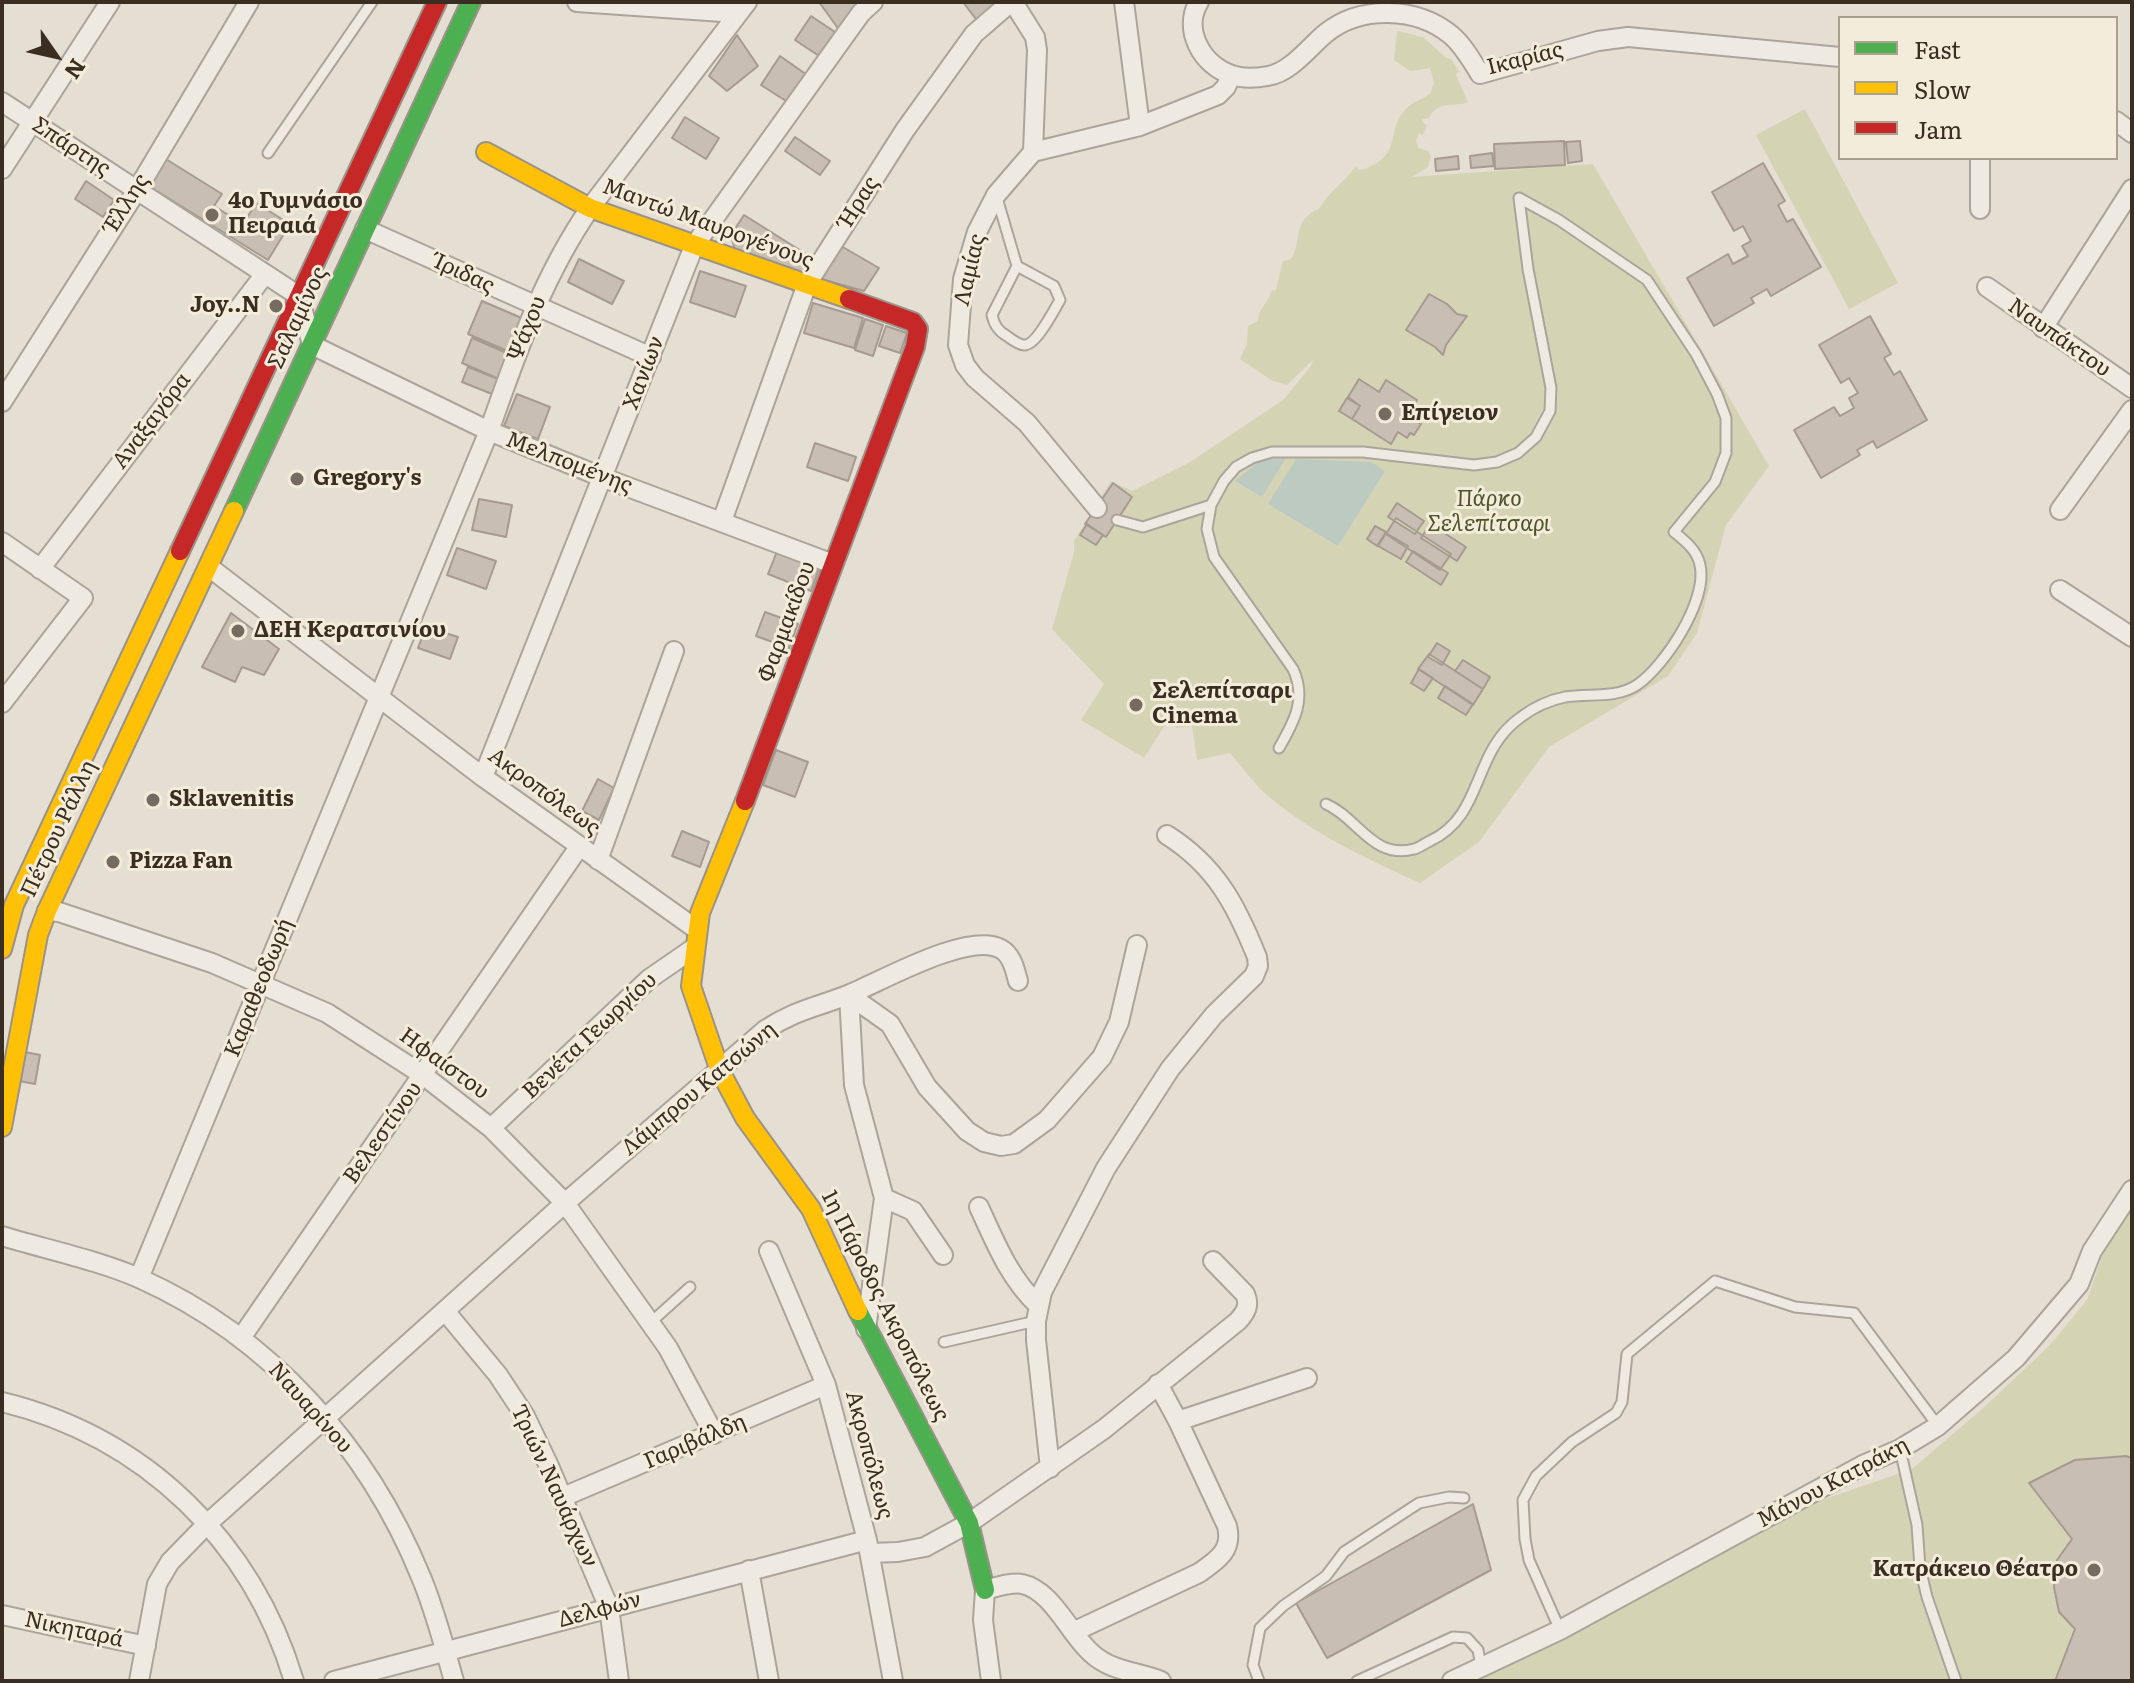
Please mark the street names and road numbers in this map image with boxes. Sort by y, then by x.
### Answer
street label: Ικαρίας [1484,37,1566,81]
street label: Σπάρτης [27,112,115,182]
street label: Έλλης [99,169,155,237]
street label: Ήρας [833,172,885,232]
street label: Μαντώ Μαυρογένους [599,173,817,275]
street label: Λαμίας [949,231,991,309]
street label: Ίριδας [430,249,498,299]
street label: Σαλαμίνος [263,263,333,373]
street label: Ψάχου [502,292,552,366]
street label: Ναυπάκτου [2003,293,2115,383]
street label: Χανίων [618,333,670,413]
street label: Αναξαγόρα [107,368,197,474]
street label: Μελπομένης [502,427,636,499]
street label: Φαρμακίδου [753,558,821,686]
street label: Ακροπόλεως [483,743,605,841]
street label: Πέτρου Ράλλη [16,756,102,902]
street label: Καραθεοδωρή [219,915,299,1061]
street label: Βενέτα Γεωργίου [517,967,663,1105]
street label: Λάμπρου Κατσώνη [616,1017,782,1161]
street label: Ηφαίστου [394,1023,494,1105]
street label: Βελεστίνου [338,1077,428,1189]
street label: 1η Πάροδος Ακροπόλεως [815,1186,955,1426]
street label: Ναυαρίνου [262,1357,358,1459]
street label: Ακροπόλεως [839,1388,899,1522]
street label: Τριών Ναυάρχων [505,1400,603,1572]
street label: Γαριβάλδη [640,1409,750,1475]
street label: Μάνου Κατράκη [1753,1432,1913,1534]
street label: Δελφών [556,1586,644,1634]
street label: Νικηταρά [22,1607,126,1653]

